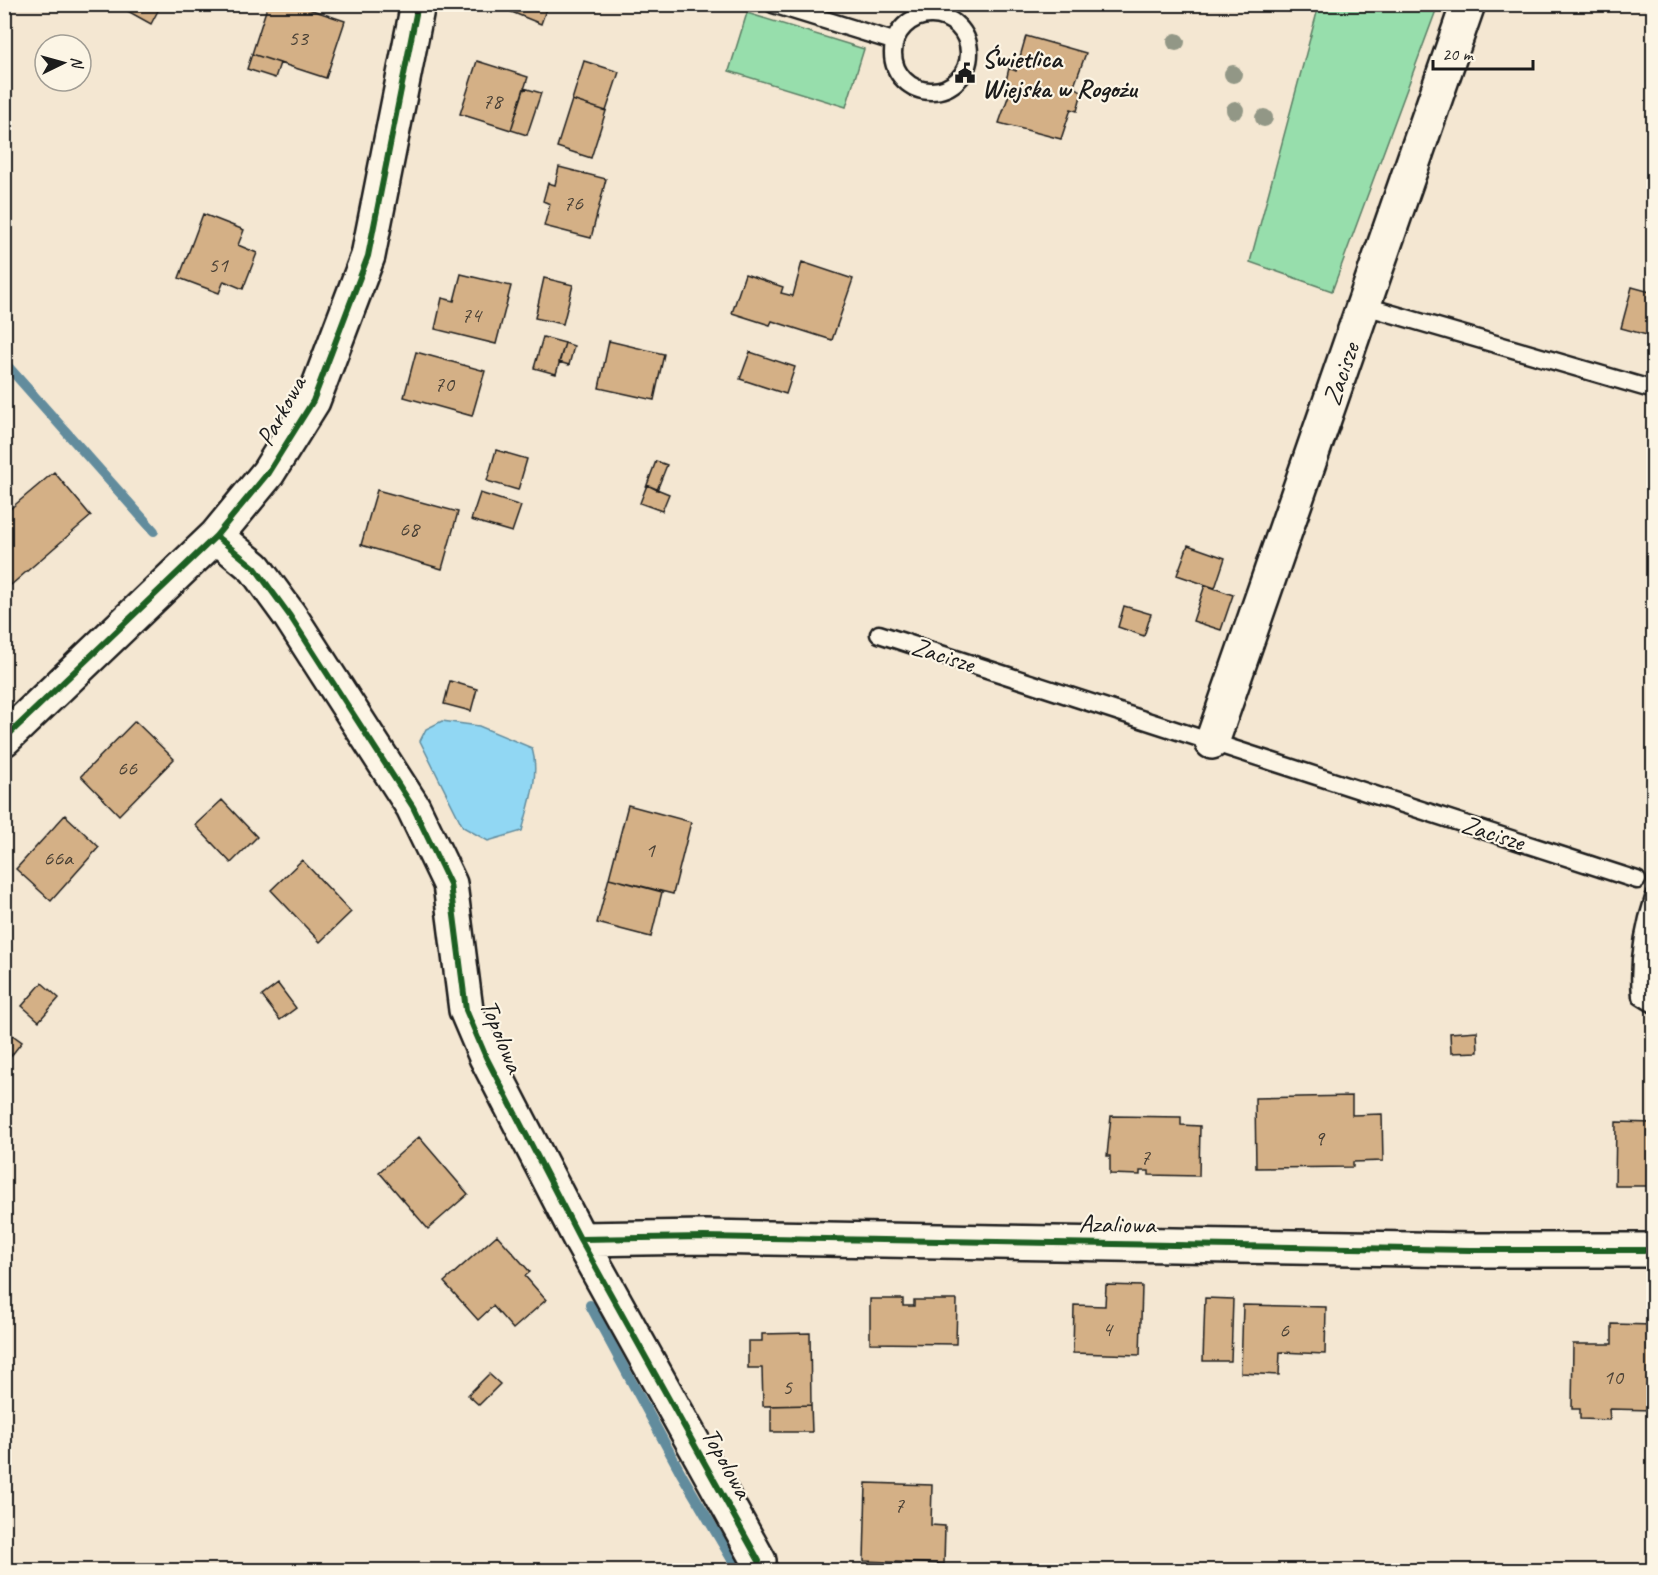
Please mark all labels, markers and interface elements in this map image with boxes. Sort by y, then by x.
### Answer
house number: 53 [288,24,310,52]
north arrow [33,33,93,93]
scale bar [1433,33,1534,71]
place label: Świetlica Wiejska w Rogożu [982,42,1139,105]
text: 20 m [1442,43,1475,65]
text: N [67,56,88,71]
public building icon: Świetlica Wiejska w Rogożu [953,61,977,85]
house number: 78 [482,87,504,115]
house number: 76 [563,189,584,217]
house number: 51 [208,251,229,279]
house number: 74 [461,301,483,329]
street label: Zacisze [1315,337,1368,410]
street label: Parkowa [249,368,315,452]
house number: 70 [434,370,456,398]
house number: 68 [399,515,421,543]
street label: Zacisze [907,629,980,681]
house number: 66 [117,754,138,782]
street label: Zacisze [1457,807,1530,859]
house number: 1 [645,836,656,864]
house number: 66a [43,844,74,872]
street label: Topolowa [472,995,532,1079]
house number: 9 [1314,1124,1326,1152]
house number: 7 [1140,1143,1151,1171]
street label: Azaliowa [1079,1207,1157,1241]
house number: 4 [1102,1315,1114,1343]
house number: 6 [1279,1316,1290,1344]
house number: 10 [1603,1363,1625,1391]
house number: 5 [782,1373,793,1401]
street label: Topolowa [694,1422,761,1506]
house number: 7 [894,1491,905,1519]

